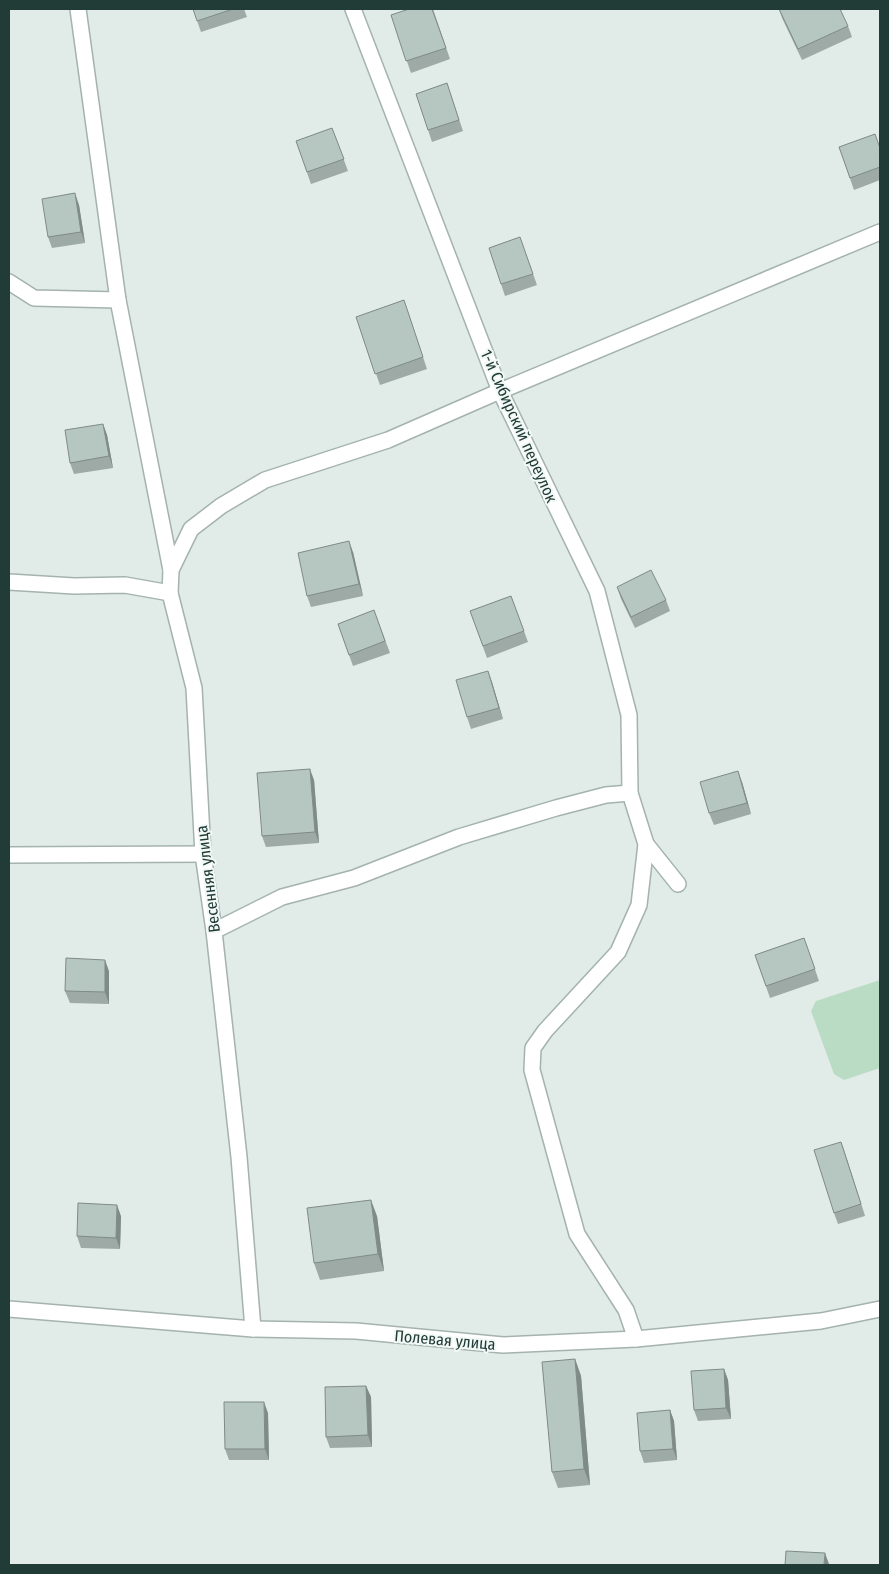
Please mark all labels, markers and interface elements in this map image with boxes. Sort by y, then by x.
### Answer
street label: 1-й Сибирский переулок [477,347,562,506]
street label: Весенняя улица [192,824,224,934]
street label: Полевая улица [394,1326,497,1354]

